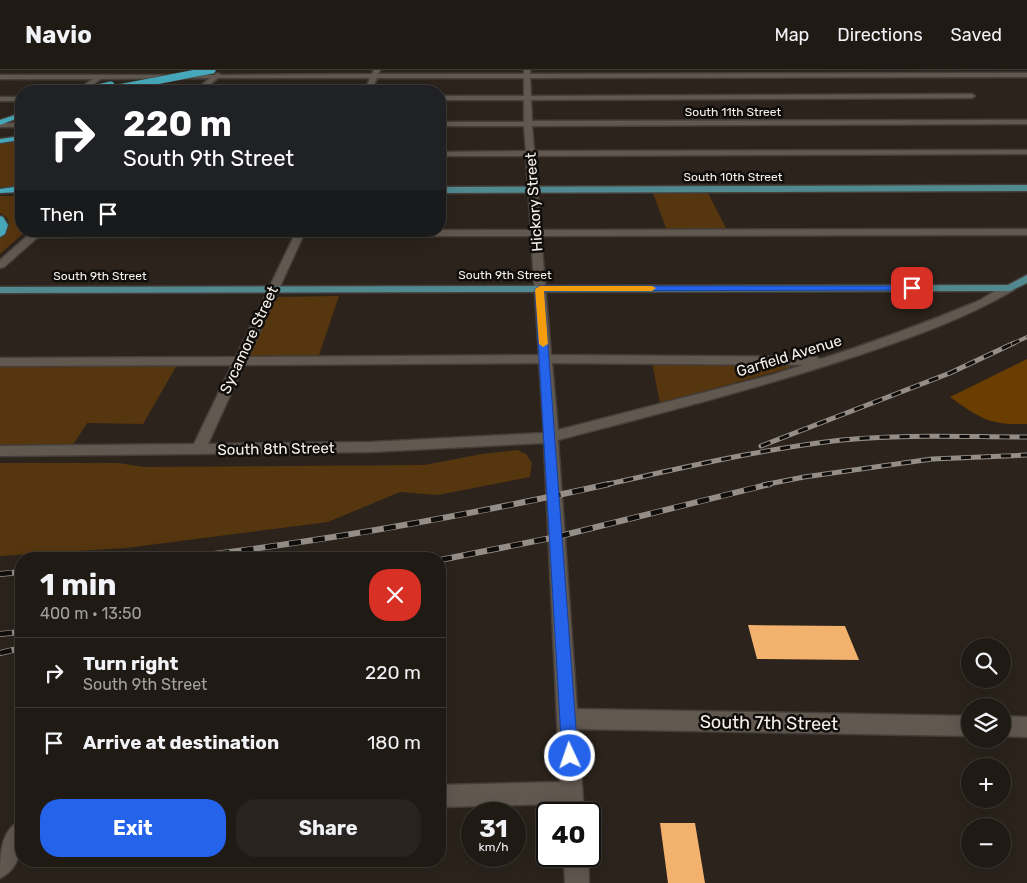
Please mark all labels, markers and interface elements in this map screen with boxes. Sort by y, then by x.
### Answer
text: Navio [25,21,92,49]
text: Map [774,24,809,46]
text: Directions [837,24,923,46]
text: Saved [951,24,1002,46]
text: 220 m [123,103,232,145]
icon: right [40,105,105,170]
street label: South 11th Street [685,105,782,119]
text: South 9th Street [123,145,294,172]
street label: Hickory Street [522,152,546,252]
street label: South 10th Street [684,170,783,184]
icon: arrive [94,200,122,228]
text: Then [40,203,84,226]
pin [891,267,933,309]
street label: South 9th Street [458,268,552,282]
street label: South 9th Street [53,269,147,283]
icon: arrive [898,274,926,302]
street label: Sycamore Street [216,283,282,397]
street label: Garfield Avenue [734,331,844,381]
street label: South 8th Street [217,439,335,459]
text: 1 min [40,567,117,603]
button: close [369,569,421,621]
text: 400 m · 13:50 [40,604,142,623]
map controls [961,638,1011,868]
button: search [961,638,1011,688]
text: Turn right [83,652,178,675]
icon: right [40,659,68,687]
text: 220 m [365,661,421,684]
text: South 9th Street [83,675,207,694]
button: layers [961,698,1011,748]
street label: South 7th Street [700,711,838,735]
icon: arrive [40,729,68,757]
position arrow [543,729,595,781]
text: Arrive at destination [83,731,279,754]
text: 180 m [367,731,421,754]
button: + [961,758,1011,808]
button: Exit [40,799,226,857]
button: Share [236,799,421,857]
speed limit sign: 40 [536,802,601,867]
text: 31 [479,814,508,843]
button: − [961,818,1011,868]
text: km/h [479,840,508,854]

